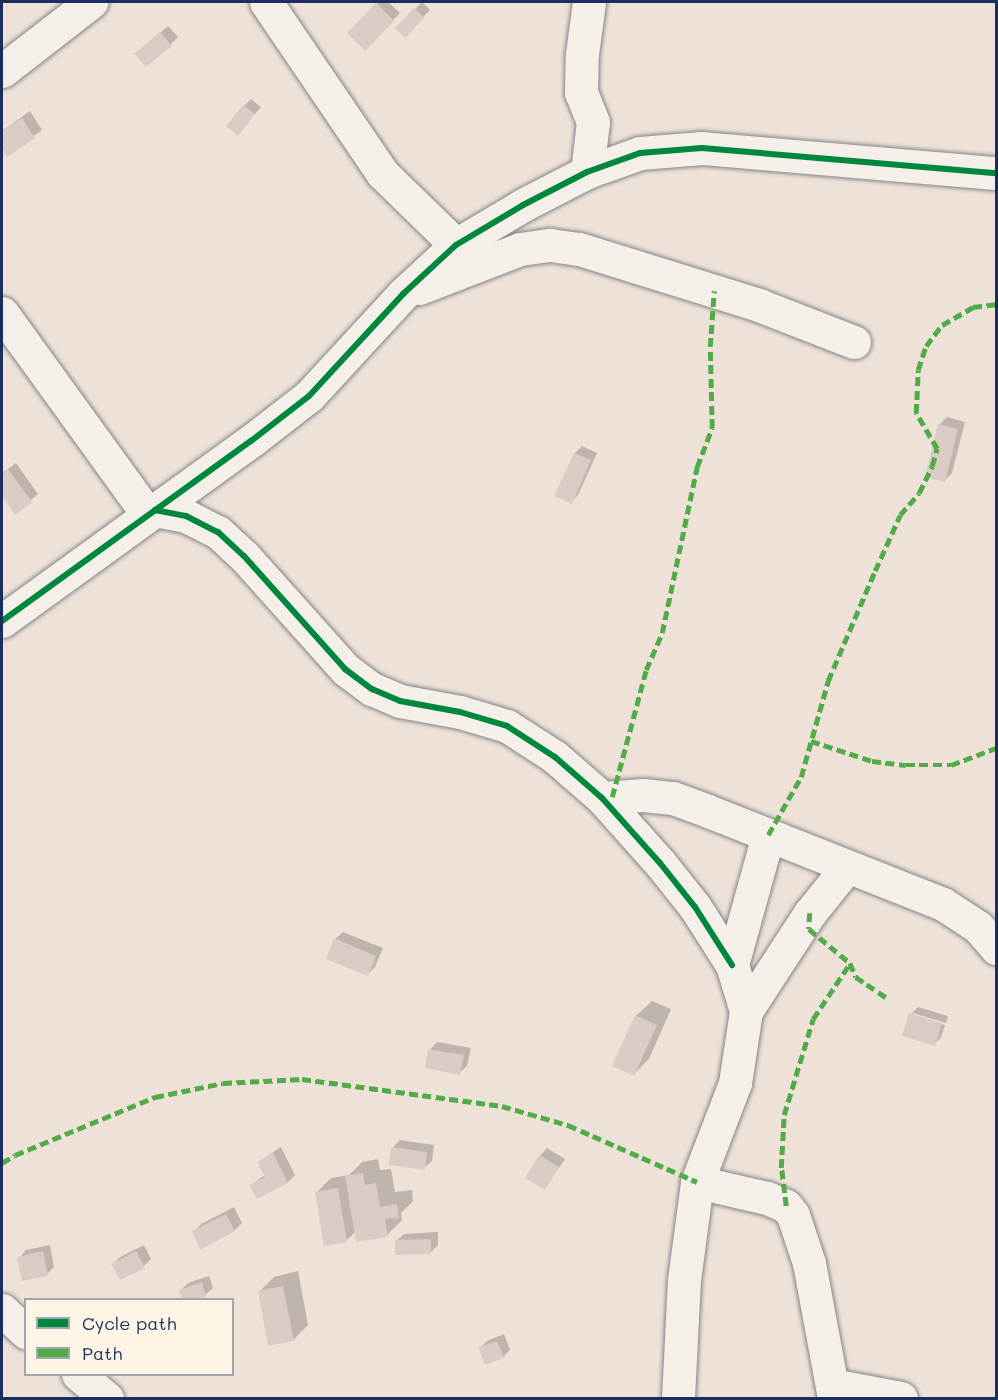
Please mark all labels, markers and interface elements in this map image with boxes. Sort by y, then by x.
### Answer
legend [24,1298,234,1376]
text: Cycle path [82,1311,177,1335]
text: Path [82,1341,122,1365]

